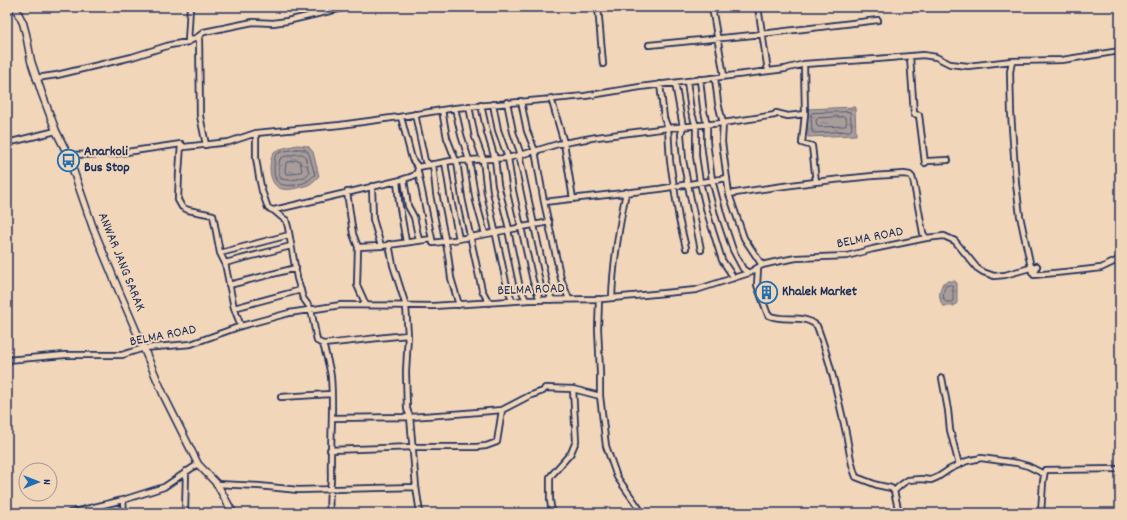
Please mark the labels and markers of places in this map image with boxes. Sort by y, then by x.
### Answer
place label: Anarkoli Bus Stop [84,142,130,178]
bus stop icon: Anarkoli Bus Stop [56,147,82,173]
building icon: Khalek Market [754,279,780,305]
place label: Khalek Market [782,282,858,302]

